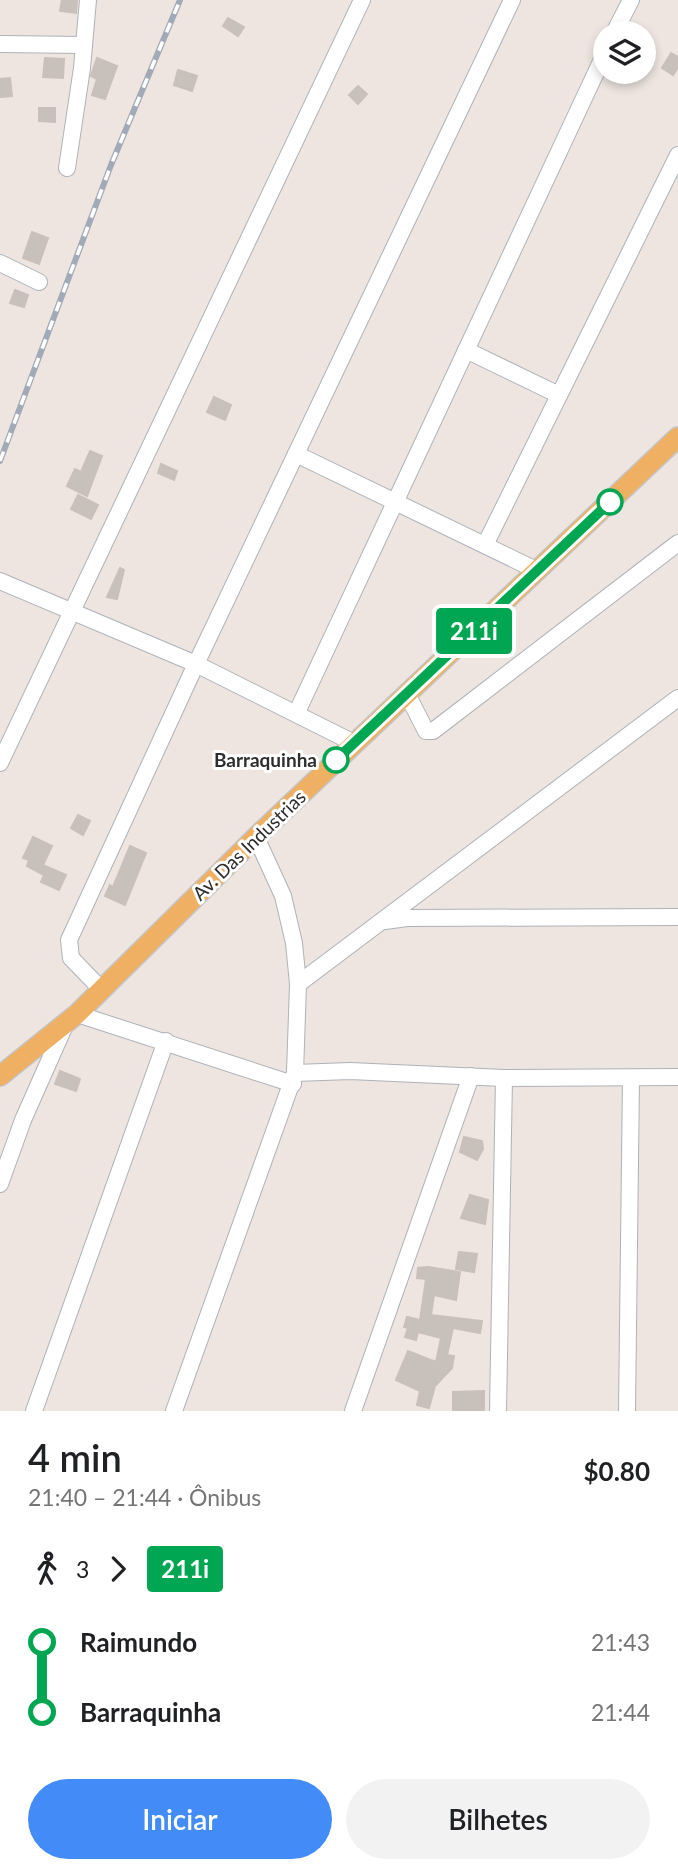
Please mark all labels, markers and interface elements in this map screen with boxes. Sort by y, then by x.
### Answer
map controls [593,21,656,84]
button: layers [593,21,656,84]
unlabelled marker [597,489,623,515]
line badge: 211i [425,608,523,654]
text: 211i [450,616,498,645]
marker: Barraquinha [323,747,349,773]
place label: Barraquinha [214,748,317,771]
street label: Av. Das Industrias [187,785,310,905]
text: 4 min [28,1434,122,1480]
text: $0.80 [584,1455,650,1487]
text: 21:40 – 21:44 · Ônibus [28,1483,261,1511]
icon: walk [28,1550,66,1588]
icon: forward [99,1550,137,1588]
text: 211i [161,1554,209,1583]
text: 3 [76,1555,89,1583]
text: Raimundo [80,1626,197,1658]
text: 21:43 [591,1628,650,1656]
text: Barraquinha [80,1696,221,1728]
text: 21:44 [591,1698,650,1726]
button: Iniciar [28,1779,332,1859]
button: Bilhetes [346,1779,650,1859]

